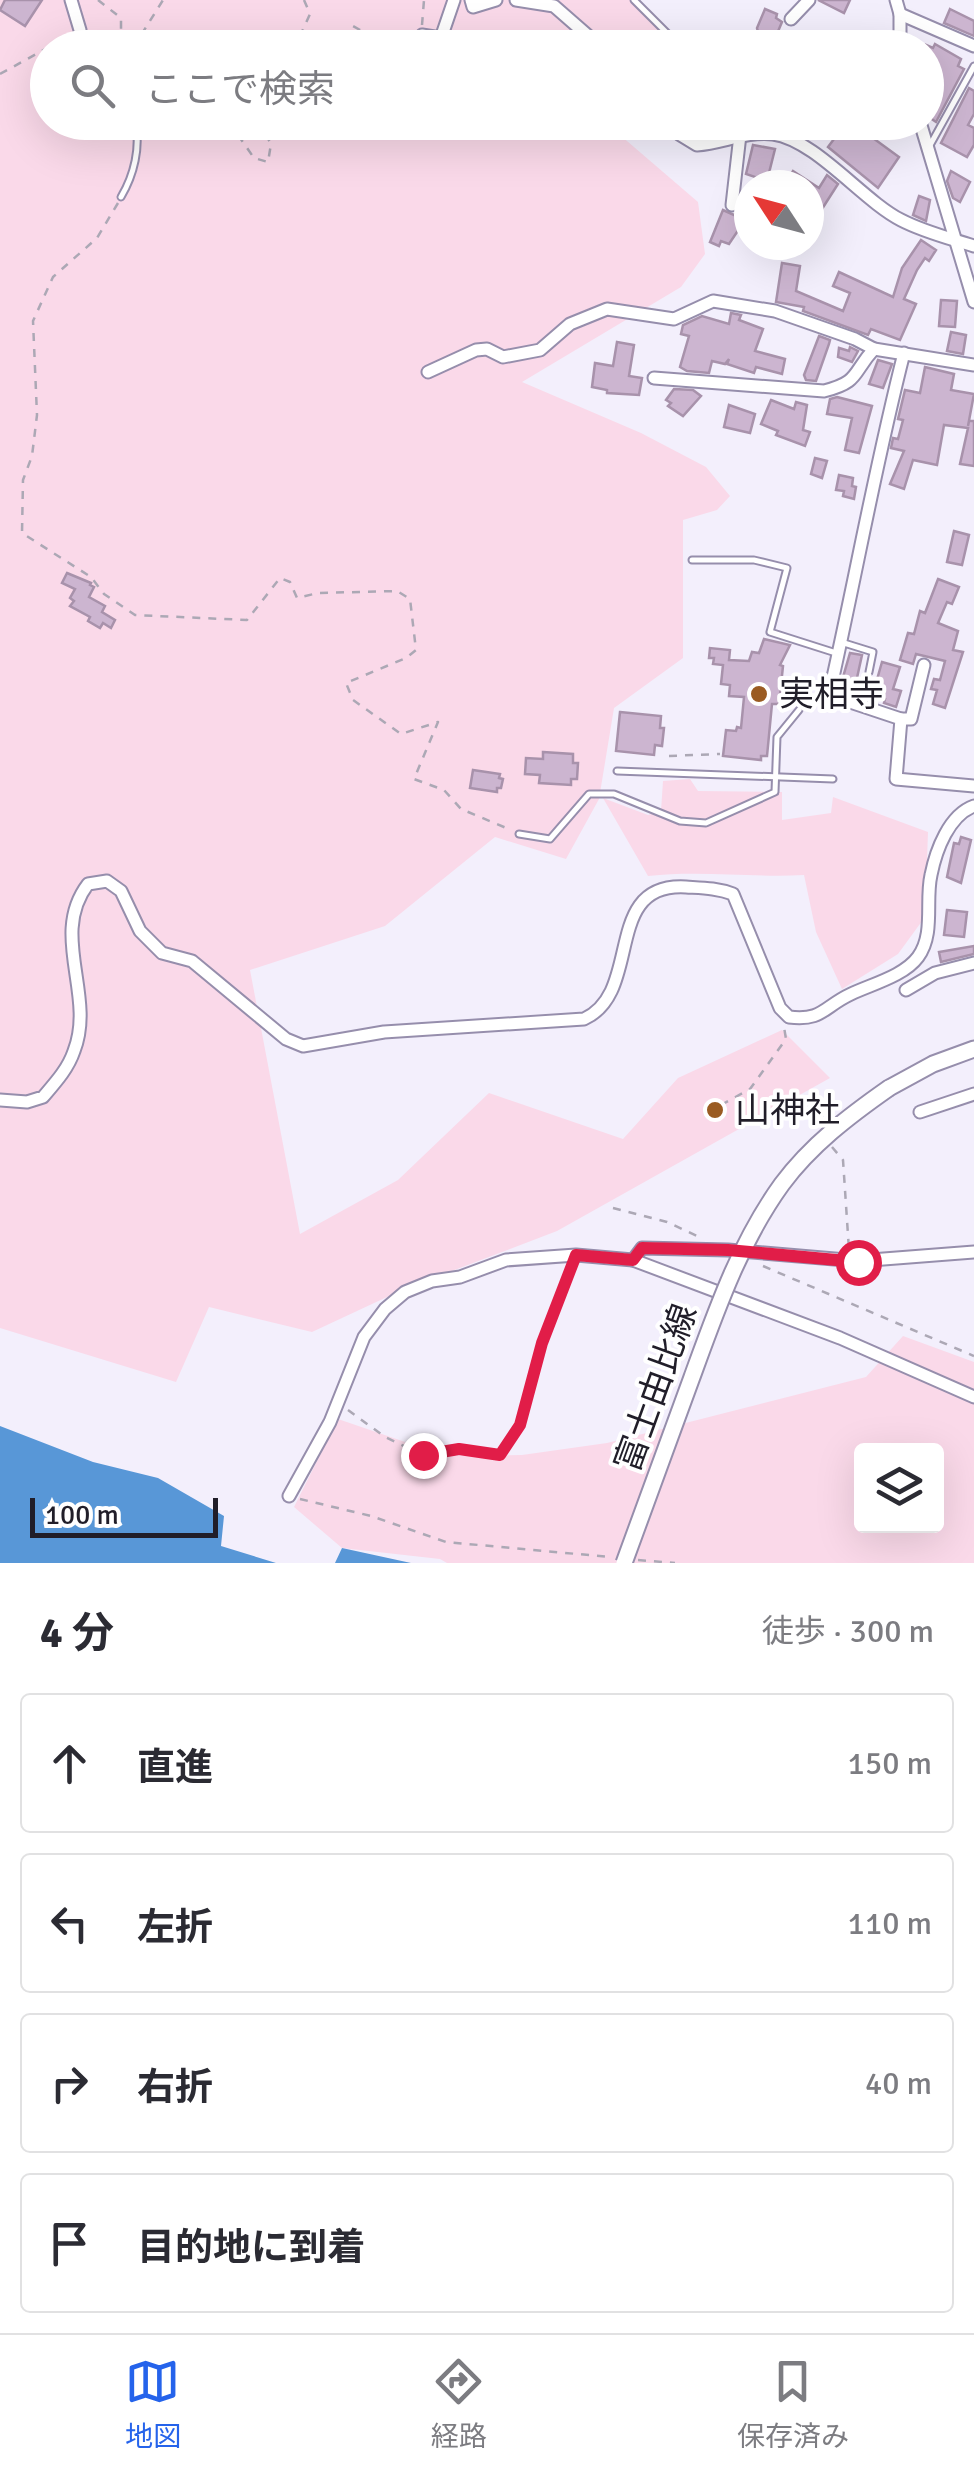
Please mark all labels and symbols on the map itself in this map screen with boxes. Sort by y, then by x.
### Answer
north arrow [734,170,824,260]
place label: 実相寺 [779,673,884,716]
marker: 実相寺 [748,683,770,705]
place label: 山神社 [735,1089,840,1132]
marker: 山神社 [704,1099,726,1121]
route start [836,1240,882,1286]
street label: 富士由比線 [606,1298,706,1478]
route end [401,1433,447,1479]
scale bar [30,1493,218,1538]

